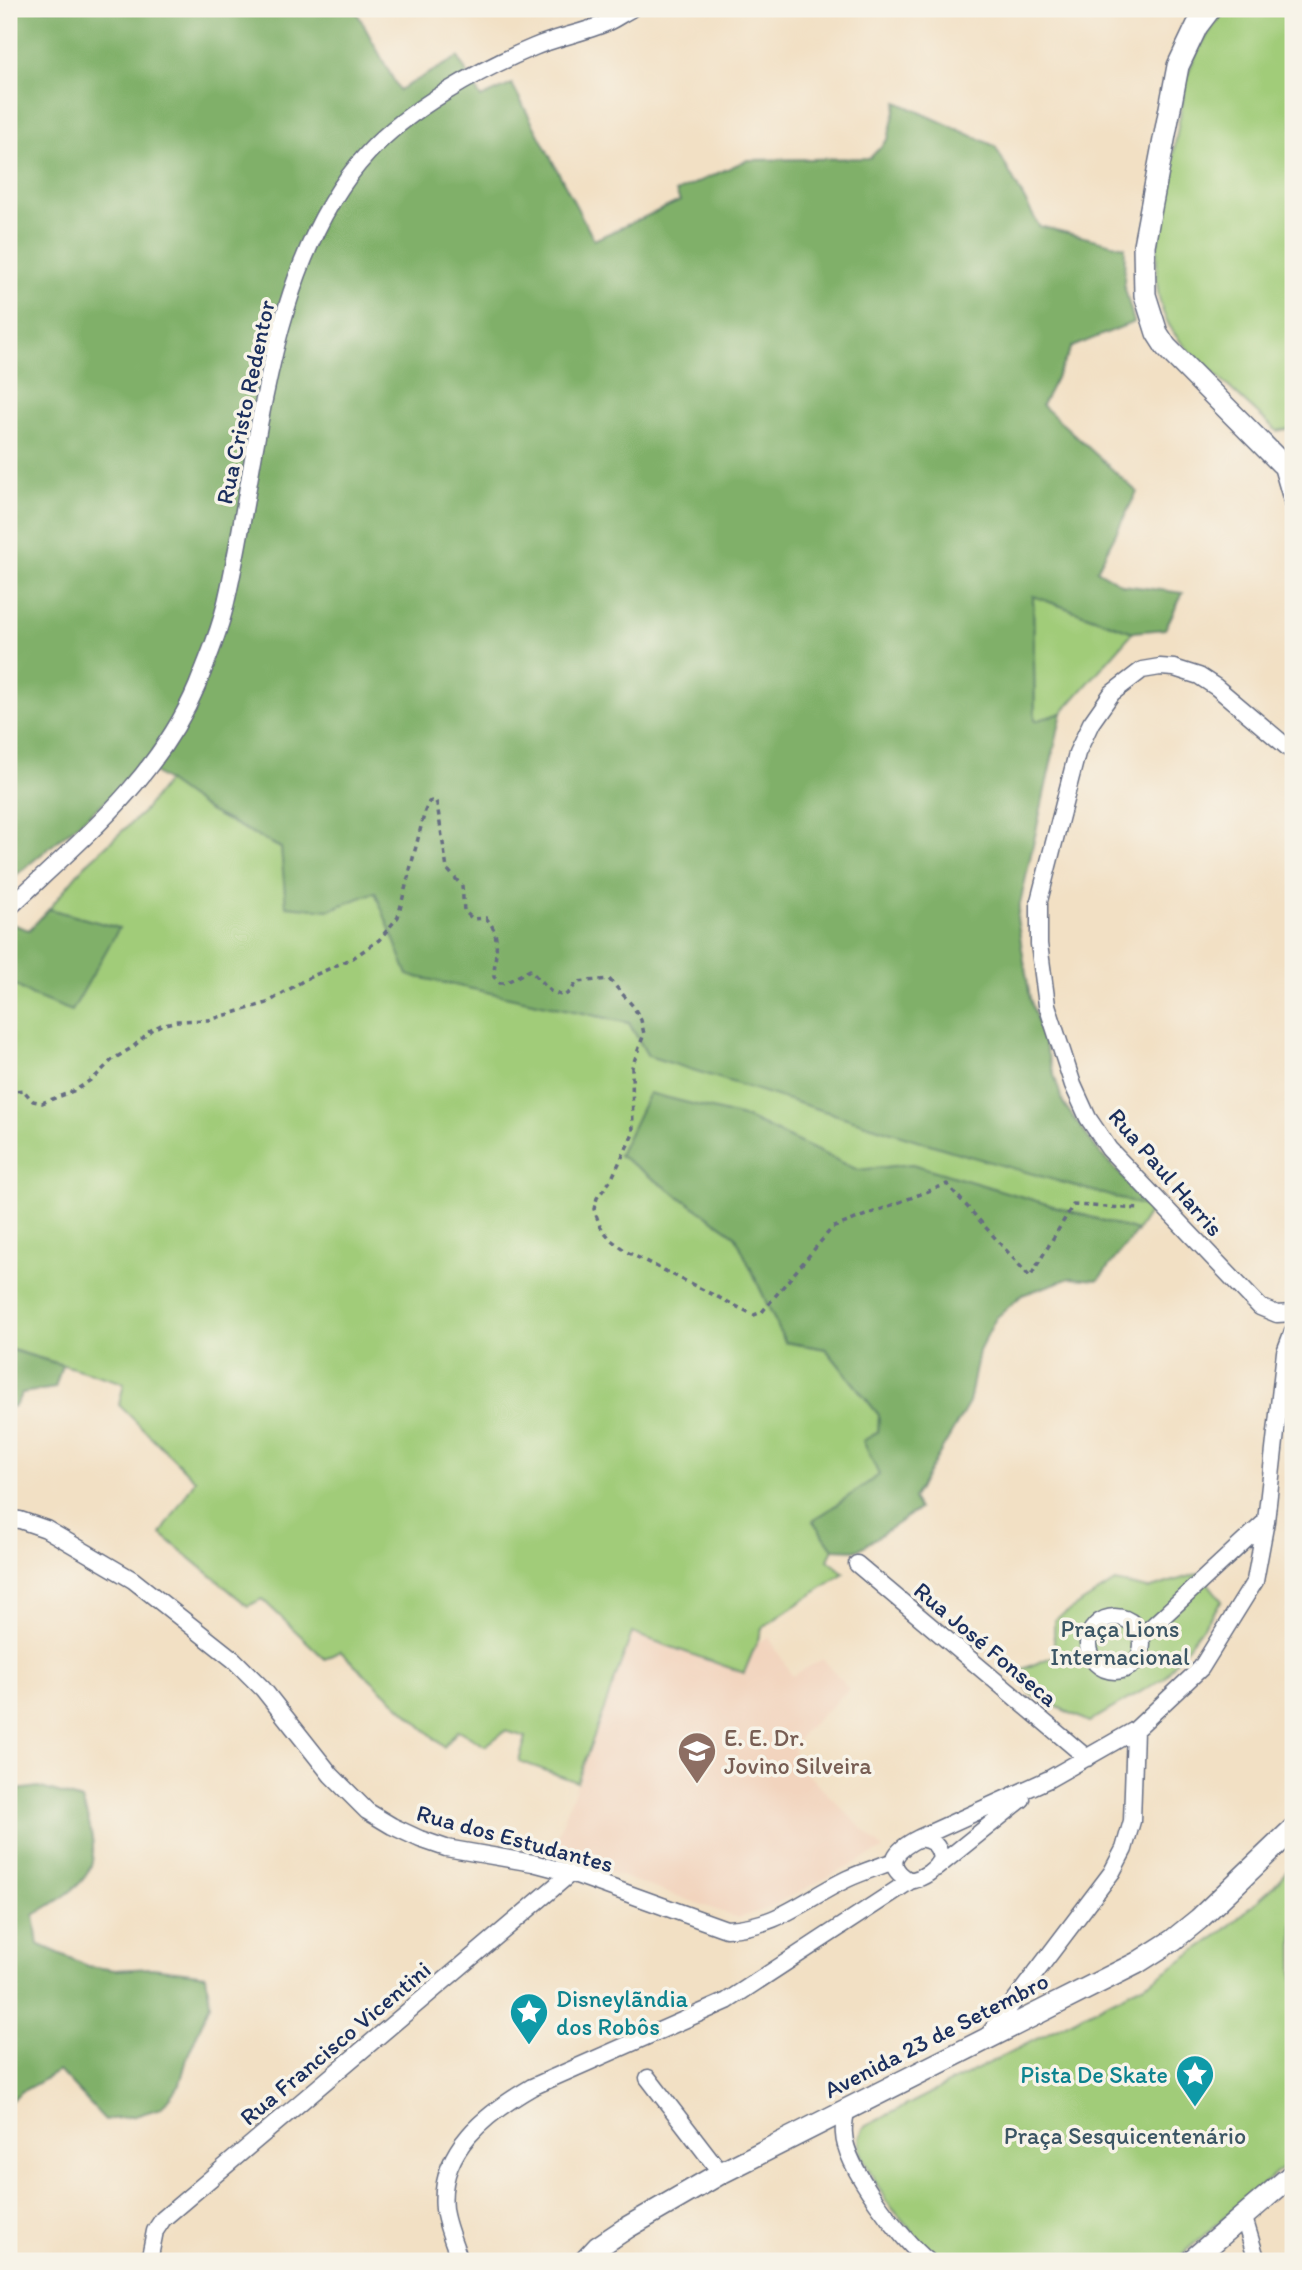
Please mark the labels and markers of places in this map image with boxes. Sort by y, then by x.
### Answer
place label: E. E. Dr. Jovino Silveira [724,1723,872,1780]
school or university icon: E. E. Dr. Jovino Silveira [676,1730,718,1785]
place label: Disneylãndia dos Robôs [556,1984,688,2041]
place icon: Disneylãndia dos Robôs [508,1991,550,2046]
place icon: Pista De Skate [1174,2053,1216,2108]
place label: Pista De Skate [1020,2060,1168,2089]

